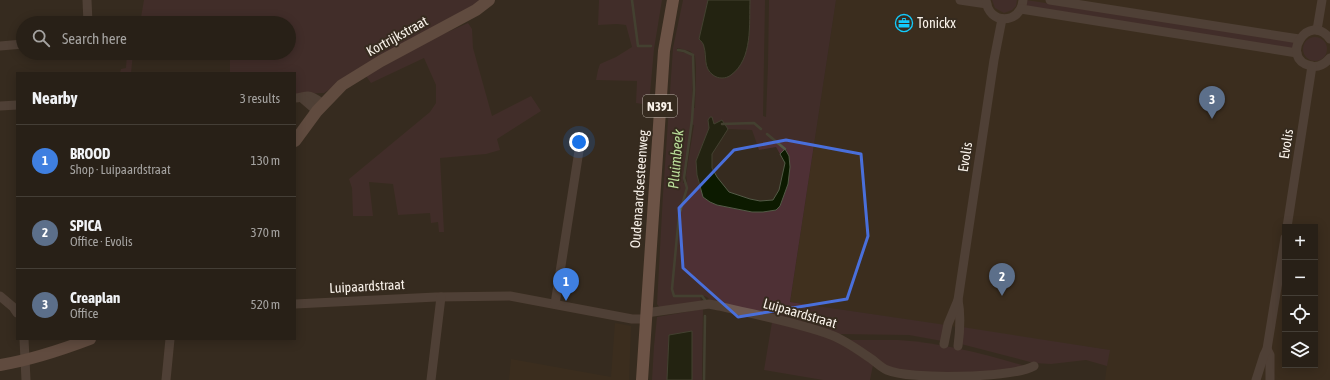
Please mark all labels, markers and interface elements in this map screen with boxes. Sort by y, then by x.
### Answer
street label: Kortrijkstraat [363,13,431,59]
office icon: Tonickx [894,13,914,33]
place label: Tonickx [917,15,956,31]
search box [16,16,296,60]
icon: search [30,27,52,49]
text: Search here [62,30,127,47]
pin: 3 [1199,86,1225,119]
text: Nearby [32,88,78,108]
text: 3 results [240,91,280,106]
road number: N391 [643,95,677,117]
water label: Pluimbeek [664,128,687,190]
street label: Evolis [1276,128,1296,160]
street label: Oudenaardsesteenweg [627,129,651,249]
your location [569,132,589,152]
street label: Evolis [955,141,975,173]
text: BROOD [70,145,110,162]
text: 1 [42,153,48,168]
text: 130 m [251,153,280,168]
text: Shop · Luipaardstraat [70,162,171,177]
text: SPICA [70,217,102,234]
map controls [1282,224,1318,368]
button: + [1282,224,1318,260]
text: 2 [42,225,48,240]
text: 370 m [251,225,280,240]
text: Office · Evolis [70,234,133,249]
button: − [1282,260,1318,296]
pin: 2 [989,263,1015,296]
pin: 1 [553,268,579,301]
street label: Luipaardstraat [329,276,405,296]
text: Creaplan [70,289,120,306]
street label: Luipaardstraat [761,295,839,331]
button: locate [1282,296,1318,332]
text: 3 [42,297,48,312]
text: 520 m [251,297,280,312]
text: Office [70,306,98,321]
button: layers [1282,332,1318,368]

